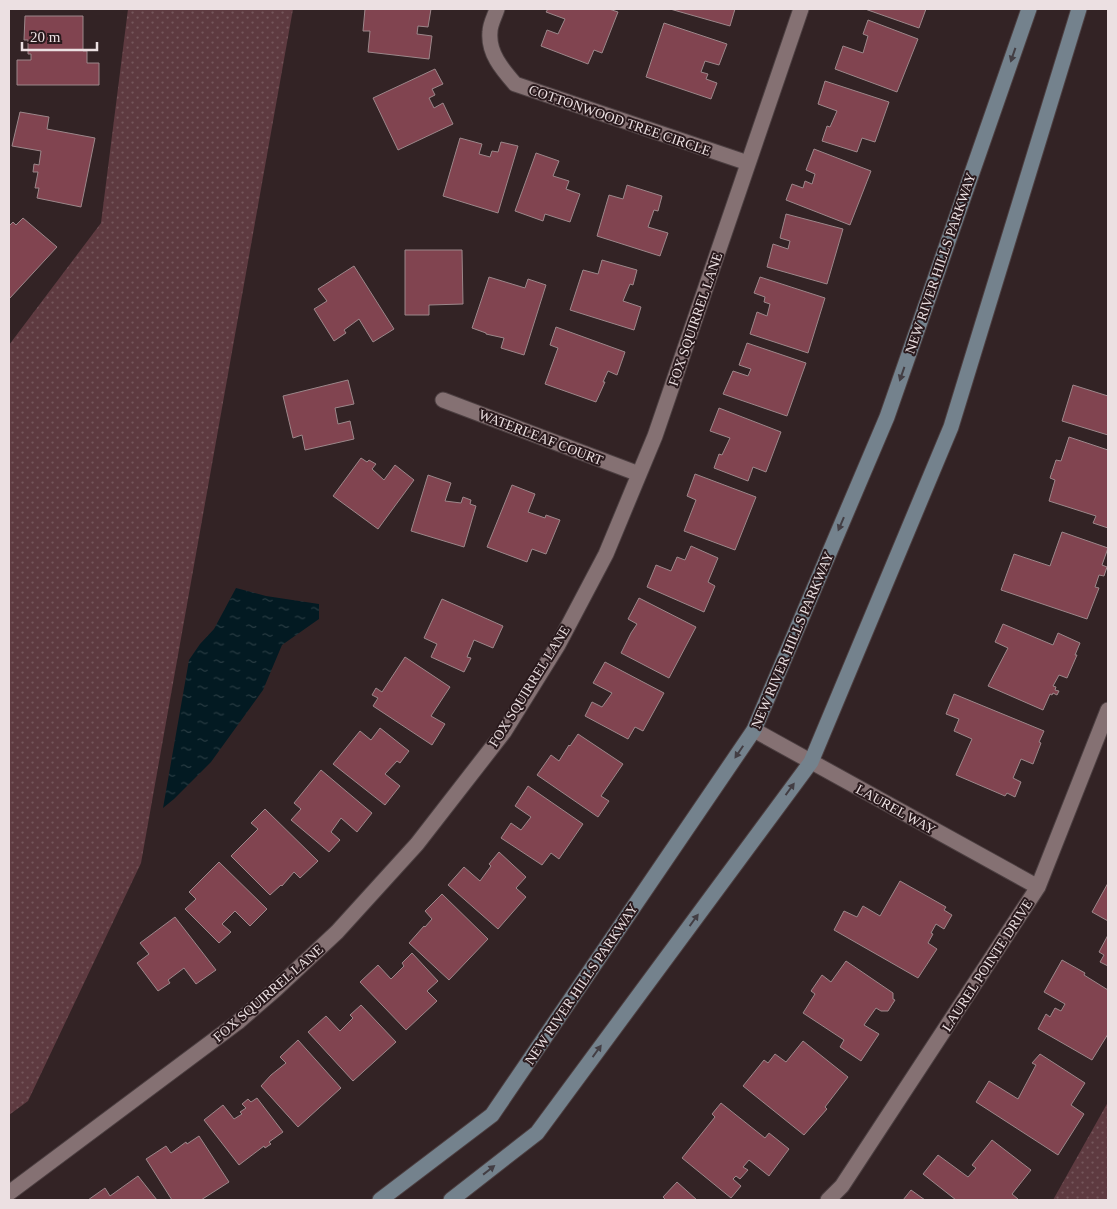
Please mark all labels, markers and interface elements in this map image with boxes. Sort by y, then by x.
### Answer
scale bar [22,20,98,52]
text: 20 m [30,29,61,45]
one-way arrow [1009,48,1017,63]
street label: COTTONWOOD TREE CIRCLE [527,82,713,159]
street label: NEW RIVER HILLS PARKWAY [902,171,979,356]
street label: FOX SQUIRREL LANE [666,250,725,388]
one-way arrow [898,366,905,381]
street label: WATERLEAF COURT [477,407,605,468]
one-way arrow [837,517,845,531]
street label: NEW RIVER HILLS PARKWAY [748,550,837,731]
street label: FOX SQUIRREL LANE [486,623,573,750]
one-way arrow [734,745,744,759]
street label: LAUREL WAY [853,781,938,837]
one-way arrow [785,783,796,796]
street label: LAUREL POINTE DRIVE [939,897,1036,1034]
street label: NEW RIVER HILLS PARKWAY [522,901,641,1067]
one-way arrow [689,913,699,927]
street label: FOX SQUIRREL LANE [210,942,326,1045]
one-way arrow [592,1044,602,1057]
one-way arrow [482,1165,496,1175]

